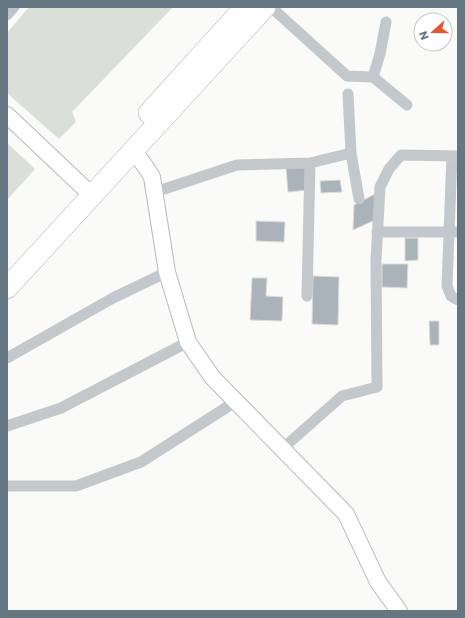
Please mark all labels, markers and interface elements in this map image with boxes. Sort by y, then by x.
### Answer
north arrow [413,12,453,52]
text: N [415,29,433,42]

